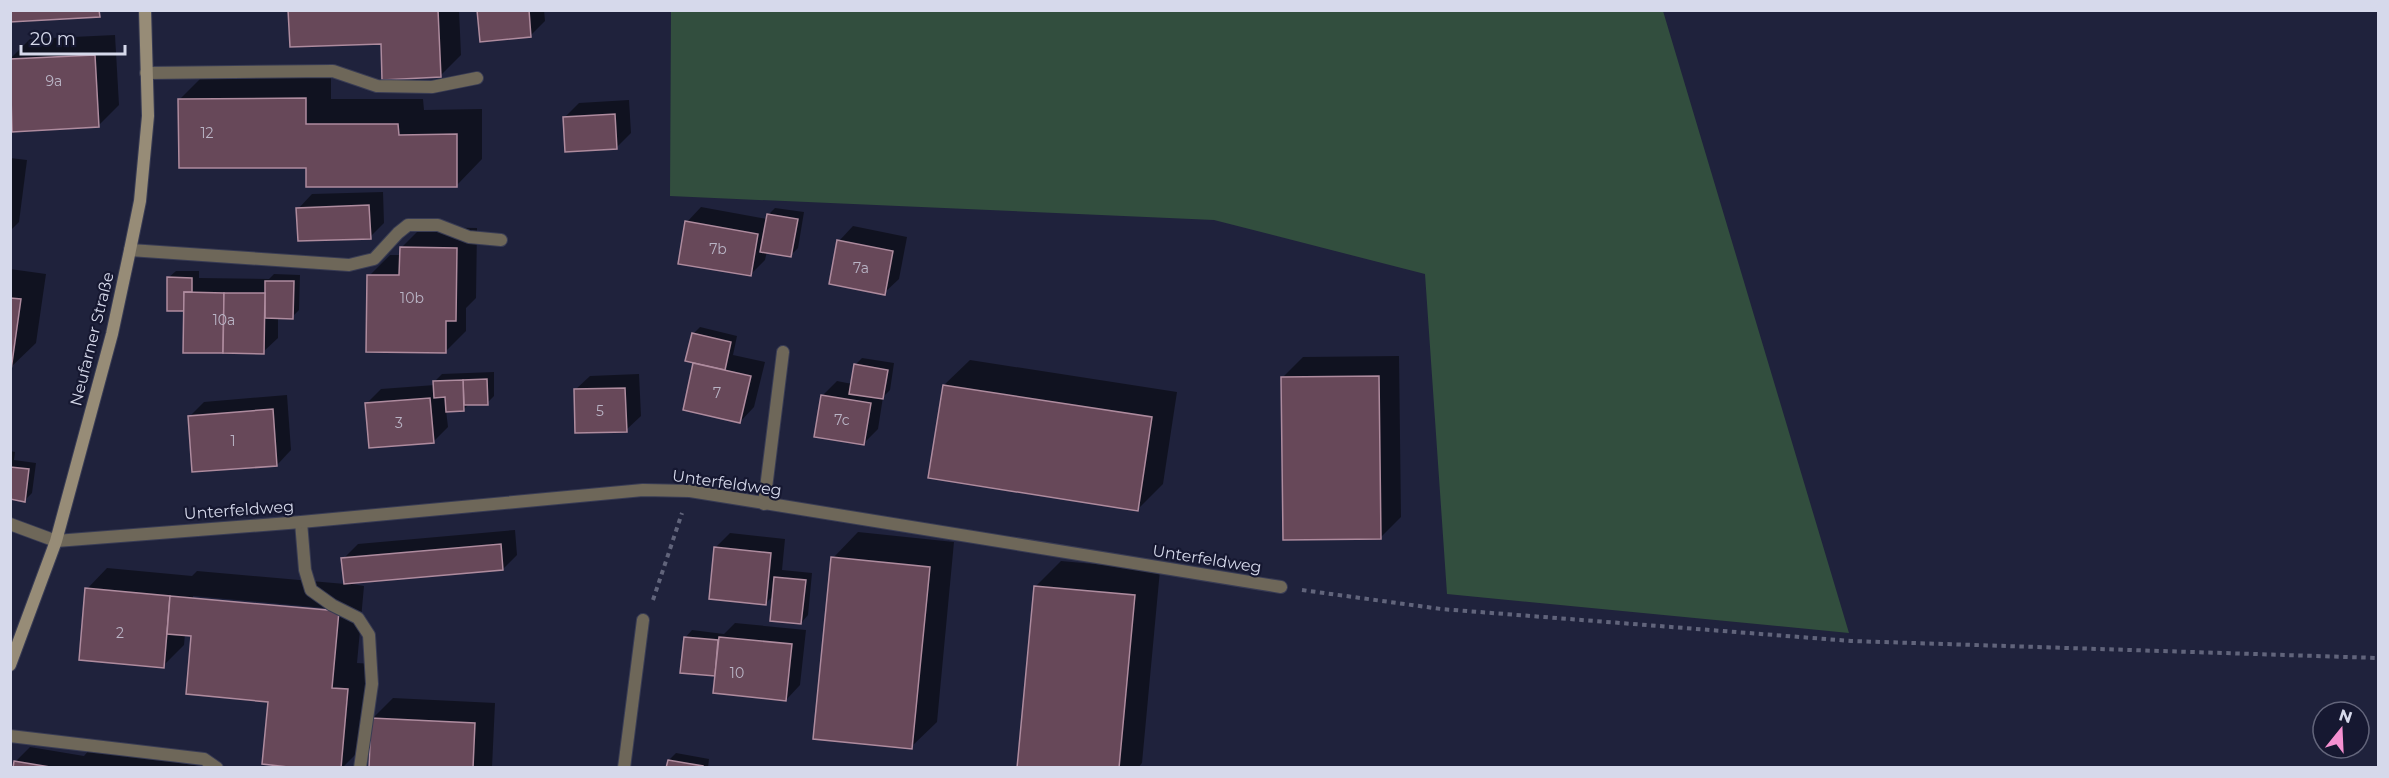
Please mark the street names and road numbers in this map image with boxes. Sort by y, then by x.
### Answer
street label: Neufarner Straße [66,270,118,408]
street label: Unterfeldweg [671,466,783,500]
street label: Unterfeldweg [183,497,295,523]
street label: Unterfeldweg [1151,541,1263,577]

